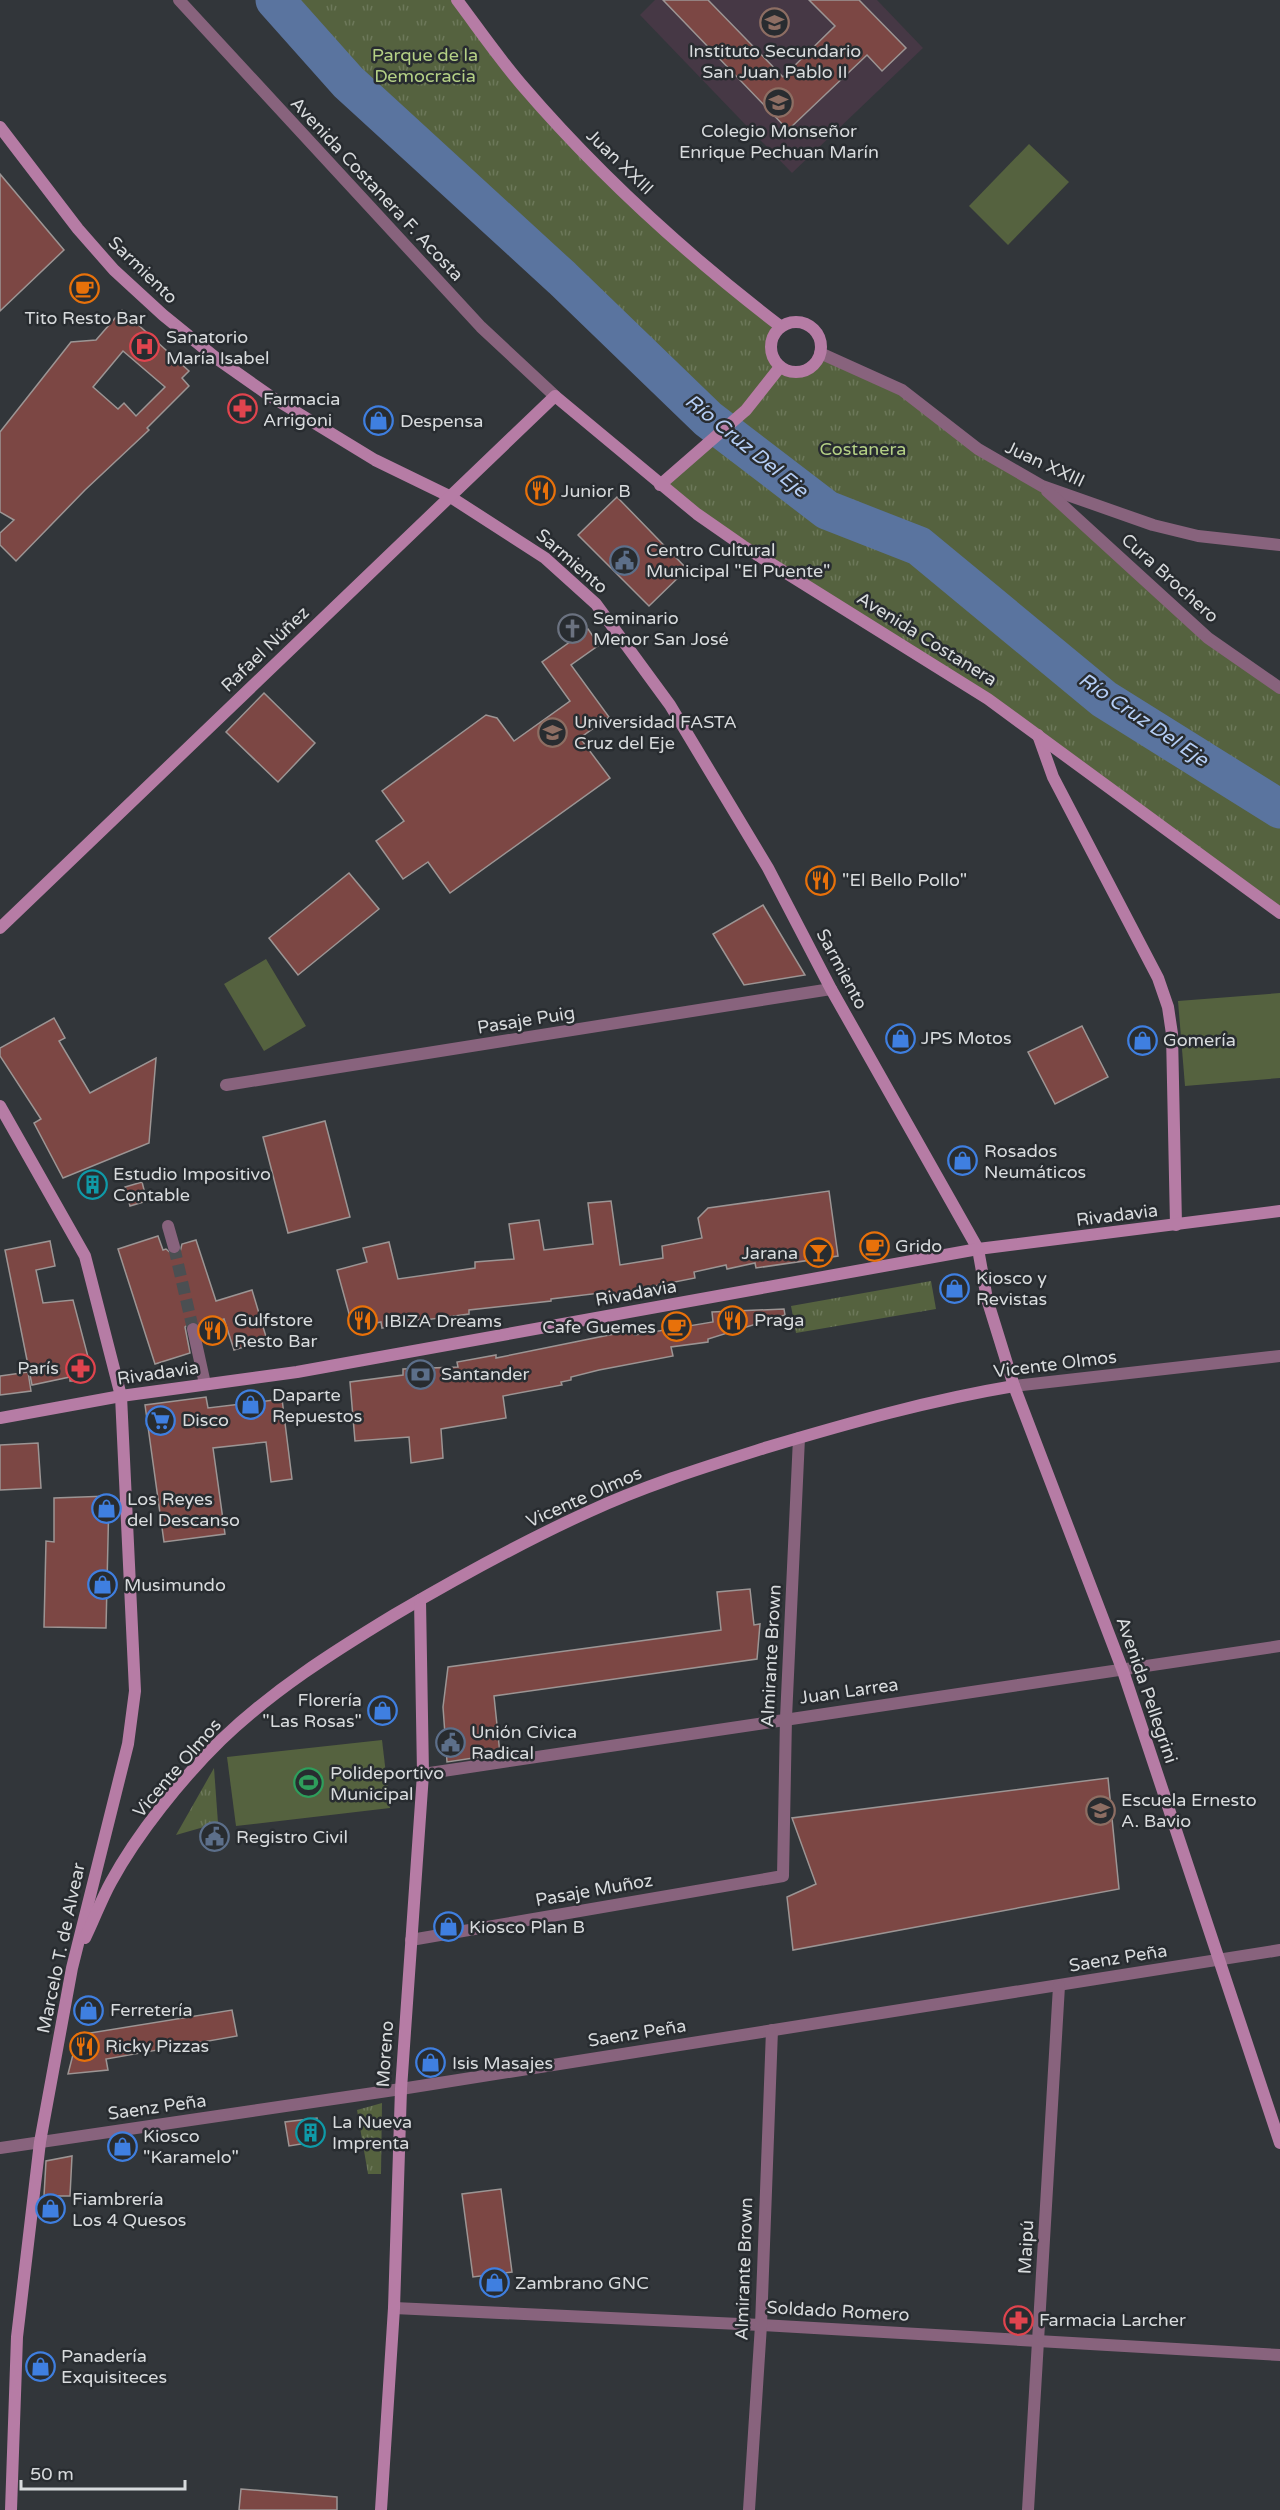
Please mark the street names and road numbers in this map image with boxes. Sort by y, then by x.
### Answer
street label: Avenida Costanera F. Acosta [286,92,468,286]
street label: Juan XXIII [582,125,658,199]
street label: Sarmiento [104,232,182,308]
street label: Juan XXIII [1002,436,1088,492]
street label: Sarmiento [532,524,612,598]
street label: Cura Brochero [1117,529,1223,627]
street label: Avenida Costanera [853,587,1001,691]
street label: Rafael Núñez [216,601,314,697]
street label: Sarmiento [812,925,872,1013]
street label: Pasaje Puig [476,1001,576,1039]
street label: Rivadavia [1075,1199,1159,1231]
street label: Rivadavia [594,1275,678,1311]
street label: Vicente Olmos [992,1346,1118,1382]
street label: Rivadavia [116,1356,200,1390]
street label: Vicente Olmos [523,1462,645,1532]
street label: Almirante Brown [756,1584,786,1728]
street label: Avenida Pellegrini [1112,1614,1182,1766]
street label: Juan Larrea [798,1673,900,1709]
street label: Vicente Olmos [128,1714,226,1822]
street label: Marcelo T. de Alvear [32,1861,90,2035]
street label: Pasaje Muñoz [534,1869,654,1911]
street label: Saenz Peña [1067,1939,1169,1977]
street label: Saenz Peña [586,2014,688,2052]
street label: Moreno [372,2020,398,2088]
street label: Saenz Peña [106,2089,208,2125]
street label: Almirante Brown [731,2197,757,2341]
street label: Maipú [1014,2219,1038,2275]
street label: Soldado Romero [766,2296,910,2326]

